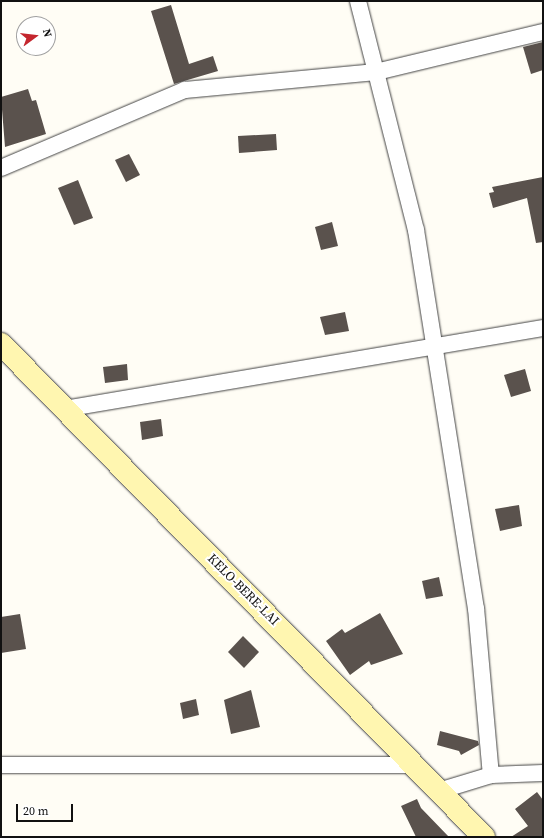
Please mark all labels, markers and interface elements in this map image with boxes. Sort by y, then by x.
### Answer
north arrow [16,16,56,56]
text: N [39,27,55,39]
street label: KELO-BERE-LAI [204,551,282,629]
scale bar [18,796,75,822]
text: 20 m [23,803,49,819]

